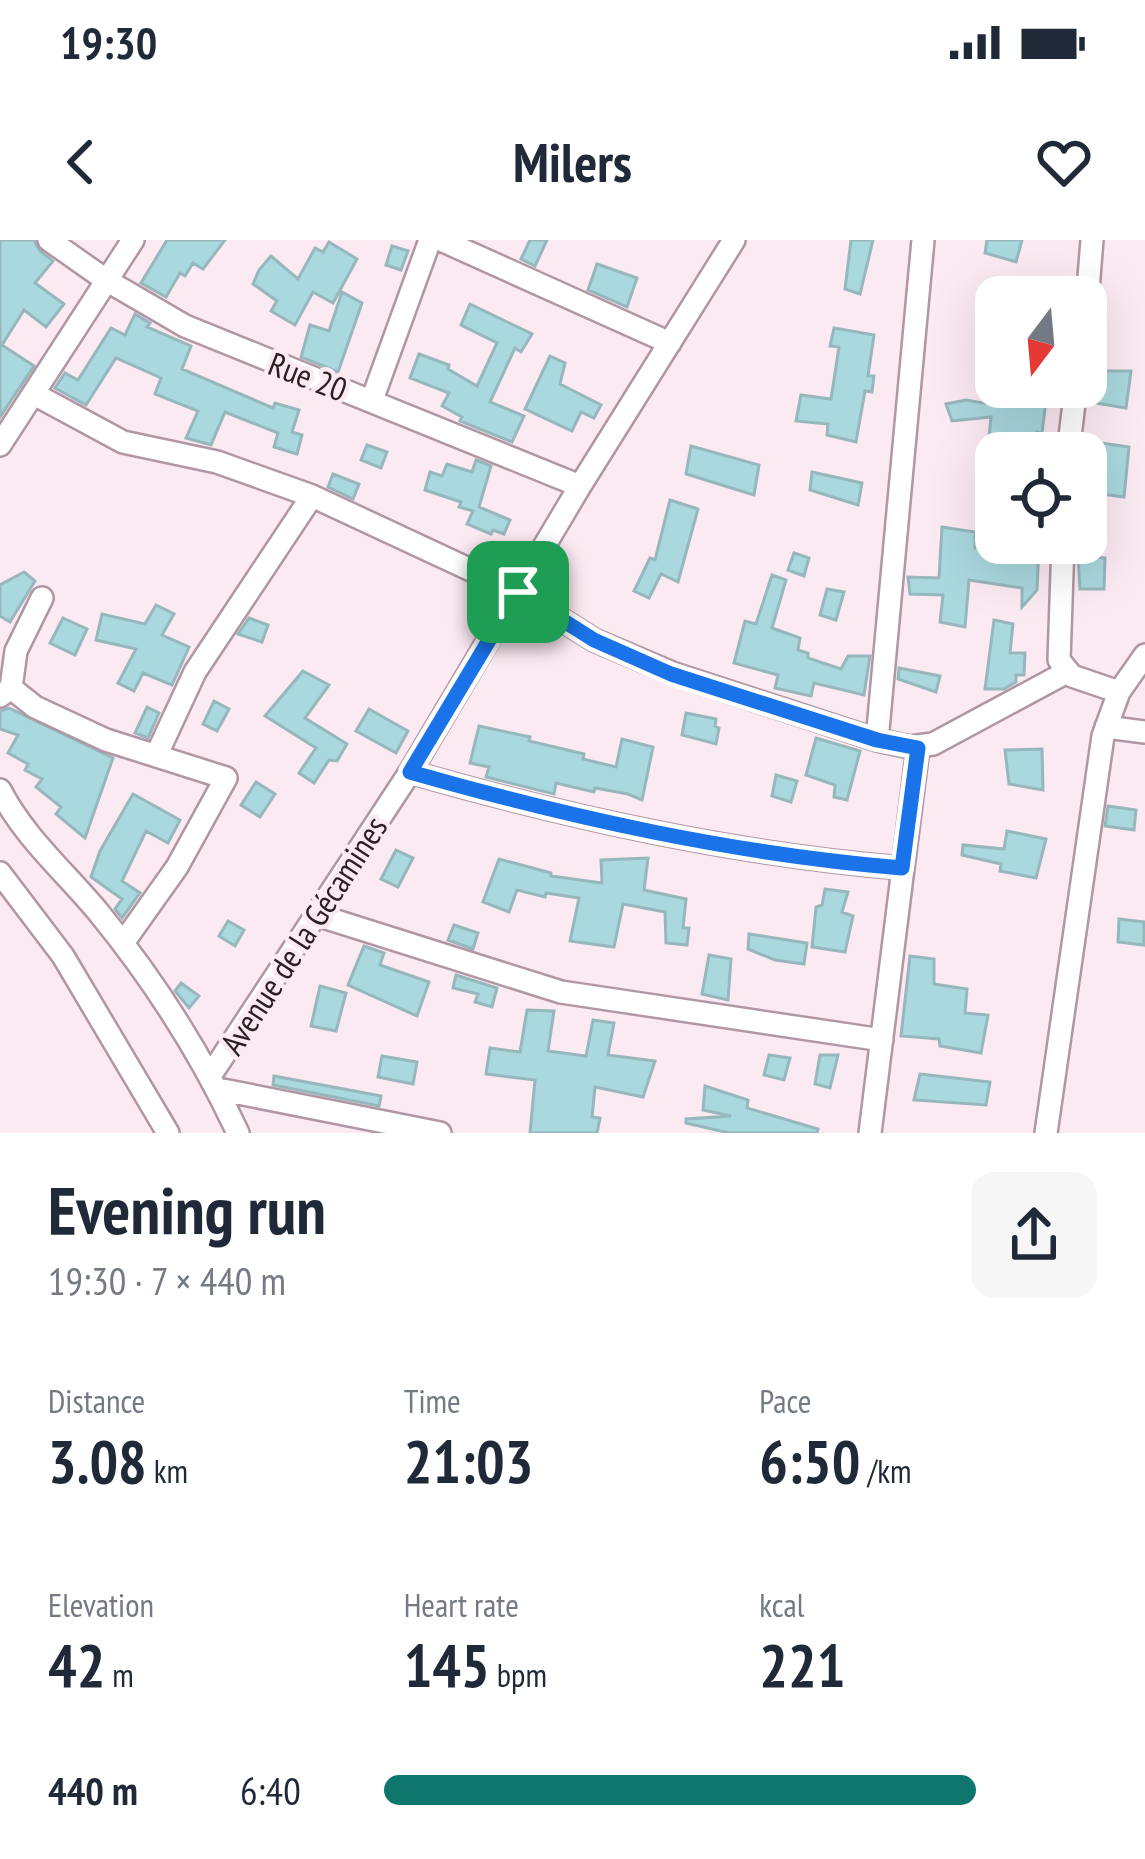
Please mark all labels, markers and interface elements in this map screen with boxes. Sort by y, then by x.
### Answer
text: 19:30 [60,13,157,71]
text: Milers [513,127,632,197]
icon: back [48,129,114,195]
icon: heart [1031,129,1097,195]
north arrow [975,276,1107,408]
map controls [975,276,1107,564]
street label: Rue 20 [263,342,353,410]
button: locate [975,432,1107,564]
pin [467,541,569,643]
icon: arrive [485,559,551,625]
street label: Avenue de la Gécamines [210,808,396,1062]
text: Evening run [48,1167,326,1252]
button: share [971,1172,1097,1298]
text: 19:30 · 7 × 440 m [48,1255,286,1306]
text: Distance [48,1379,145,1422]
text: Time [404,1379,461,1422]
text: Pace [759,1379,811,1422]
text: 3.08 [48,1422,147,1500]
text: 21:03 [404,1422,533,1500]
text: 6:50 [759,1422,860,1500]
text: km [147,1449,188,1492]
text: /km [860,1449,911,1492]
text: Elevation [48,1583,154,1626]
text: Heart rate [404,1583,519,1626]
text: kcal [759,1583,804,1626]
text: 42 [48,1626,105,1704]
text: 145 [404,1626,490,1704]
text: 221 [759,1626,845,1704]
text: m [105,1653,134,1696]
text: bpm [490,1653,547,1696]
text: 440 m [48,1765,138,1816]
text: 6:40 [240,1765,301,1816]

